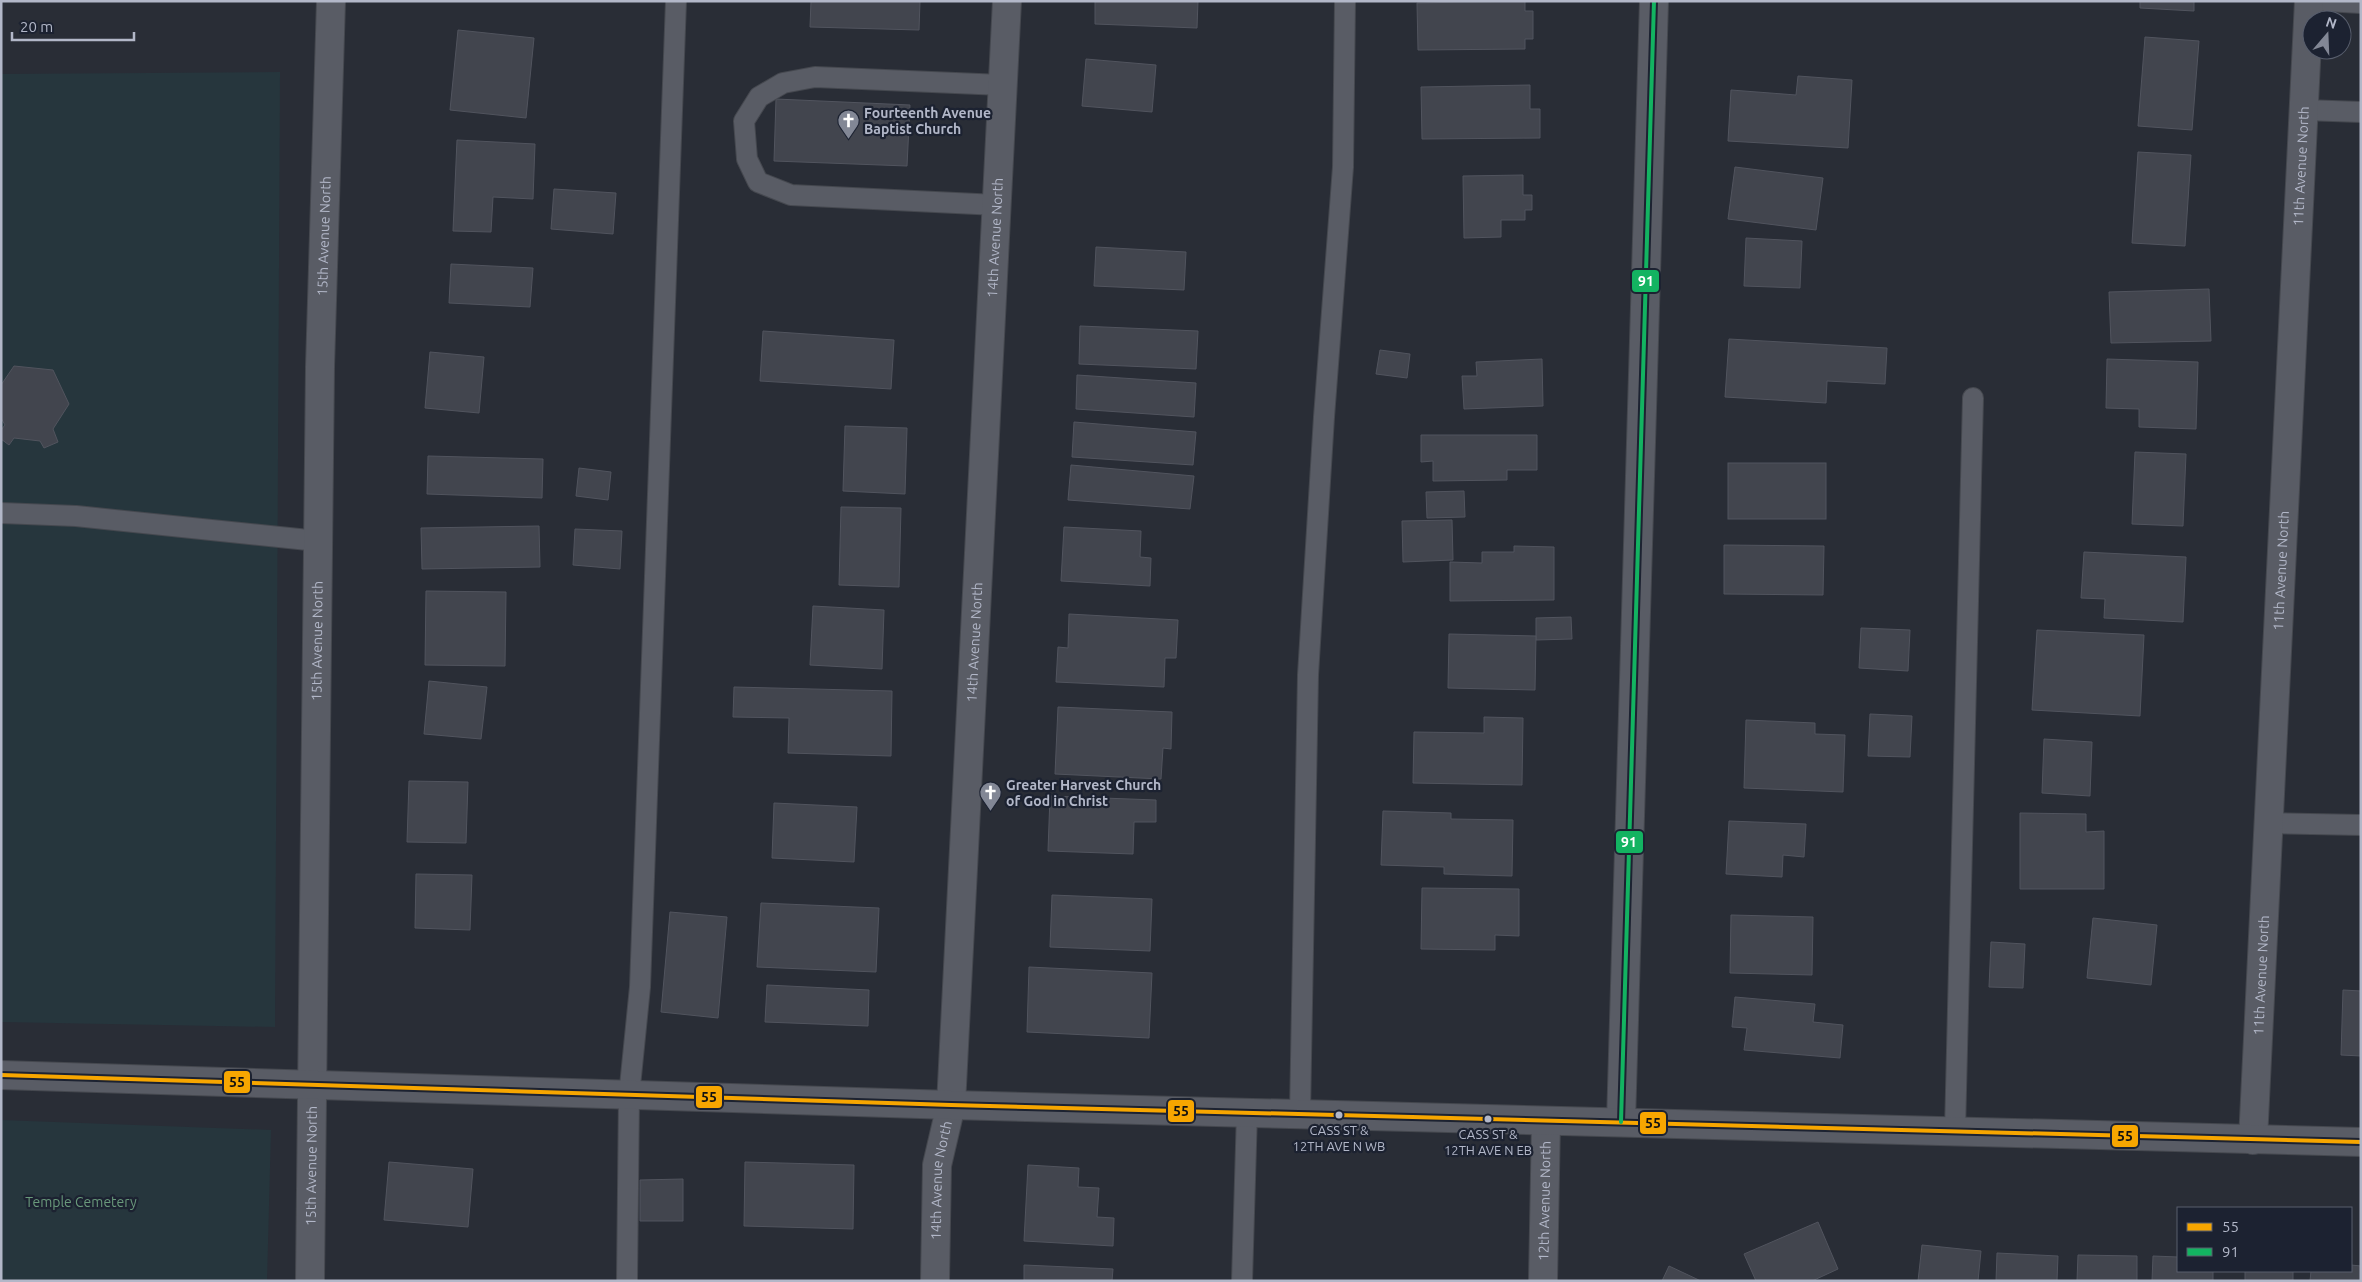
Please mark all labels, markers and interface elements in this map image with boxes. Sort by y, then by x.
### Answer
scale bar [12,10,135,42]
north arrow [2302,10,2352,60]
text: N [2324,13,2339,32]
text: 20 m [20,18,53,35]
place label: Fourteenth Avenue Baptist Church [864,105,991,137]
street label: 11th Avenue North [2290,106,2312,226]
church icon: Fourteenth Avenue Baptist Church [836,109,860,140]
street label: 15th Avenue North [314,176,334,296]
street label: 14th Avenue North [984,177,1006,298]
line badge: 91 [1631,269,1660,293]
text: 91 [1638,273,1654,289]
street label: 11th Avenue North [2270,510,2292,631]
street label: 15th Avenue North [308,581,326,701]
street label: 14th Avenue North [963,582,986,703]
place label: Greater Harvest Church of God in Christ [1006,777,1161,809]
church icon: Greater Harvest Church of God in Christ [978,781,1002,812]
line badge: 91 [1615,830,1644,854]
text: 91 [1621,834,1637,850]
street label: 11th Avenue North [2250,915,2272,1036]
line badge: 55 [223,1070,251,1094]
text: 55 [229,1074,245,1090]
line badge: 55 [695,1085,723,1109]
text: 55 [701,1089,717,1105]
line badge: 55 [1167,1099,1195,1123]
text: 55 [1173,1103,1189,1119]
street label: 15th Avenue North [303,1106,320,1226]
marker: CASS ST & 12TH AVE N WB [1334,1110,1344,1120]
line badge: 55 [1639,1111,1667,1135]
marker: CASS ST & 12TH AVE N EB [1483,1114,1493,1124]
text: 55 [1645,1115,1661,1131]
street label: 14th Avenue North [928,1119,955,1240]
place label: CASS ST & 12TH AVE N WB [1293,1123,1385,1153]
line badge: 55 [2111,1124,2139,1148]
place label: CASS ST & 12TH AVE N EB [1444,1127,1532,1157]
text: 55 [2117,1128,2133,1144]
street label: 12th Avenue North [1535,1141,1554,1261]
park label: Temple Cemetery [25,1194,137,1210]
legend [2177,1207,2352,1272]
text: 55 [2222,1218,2239,1235]
text: 91 [2222,1243,2239,1260]

